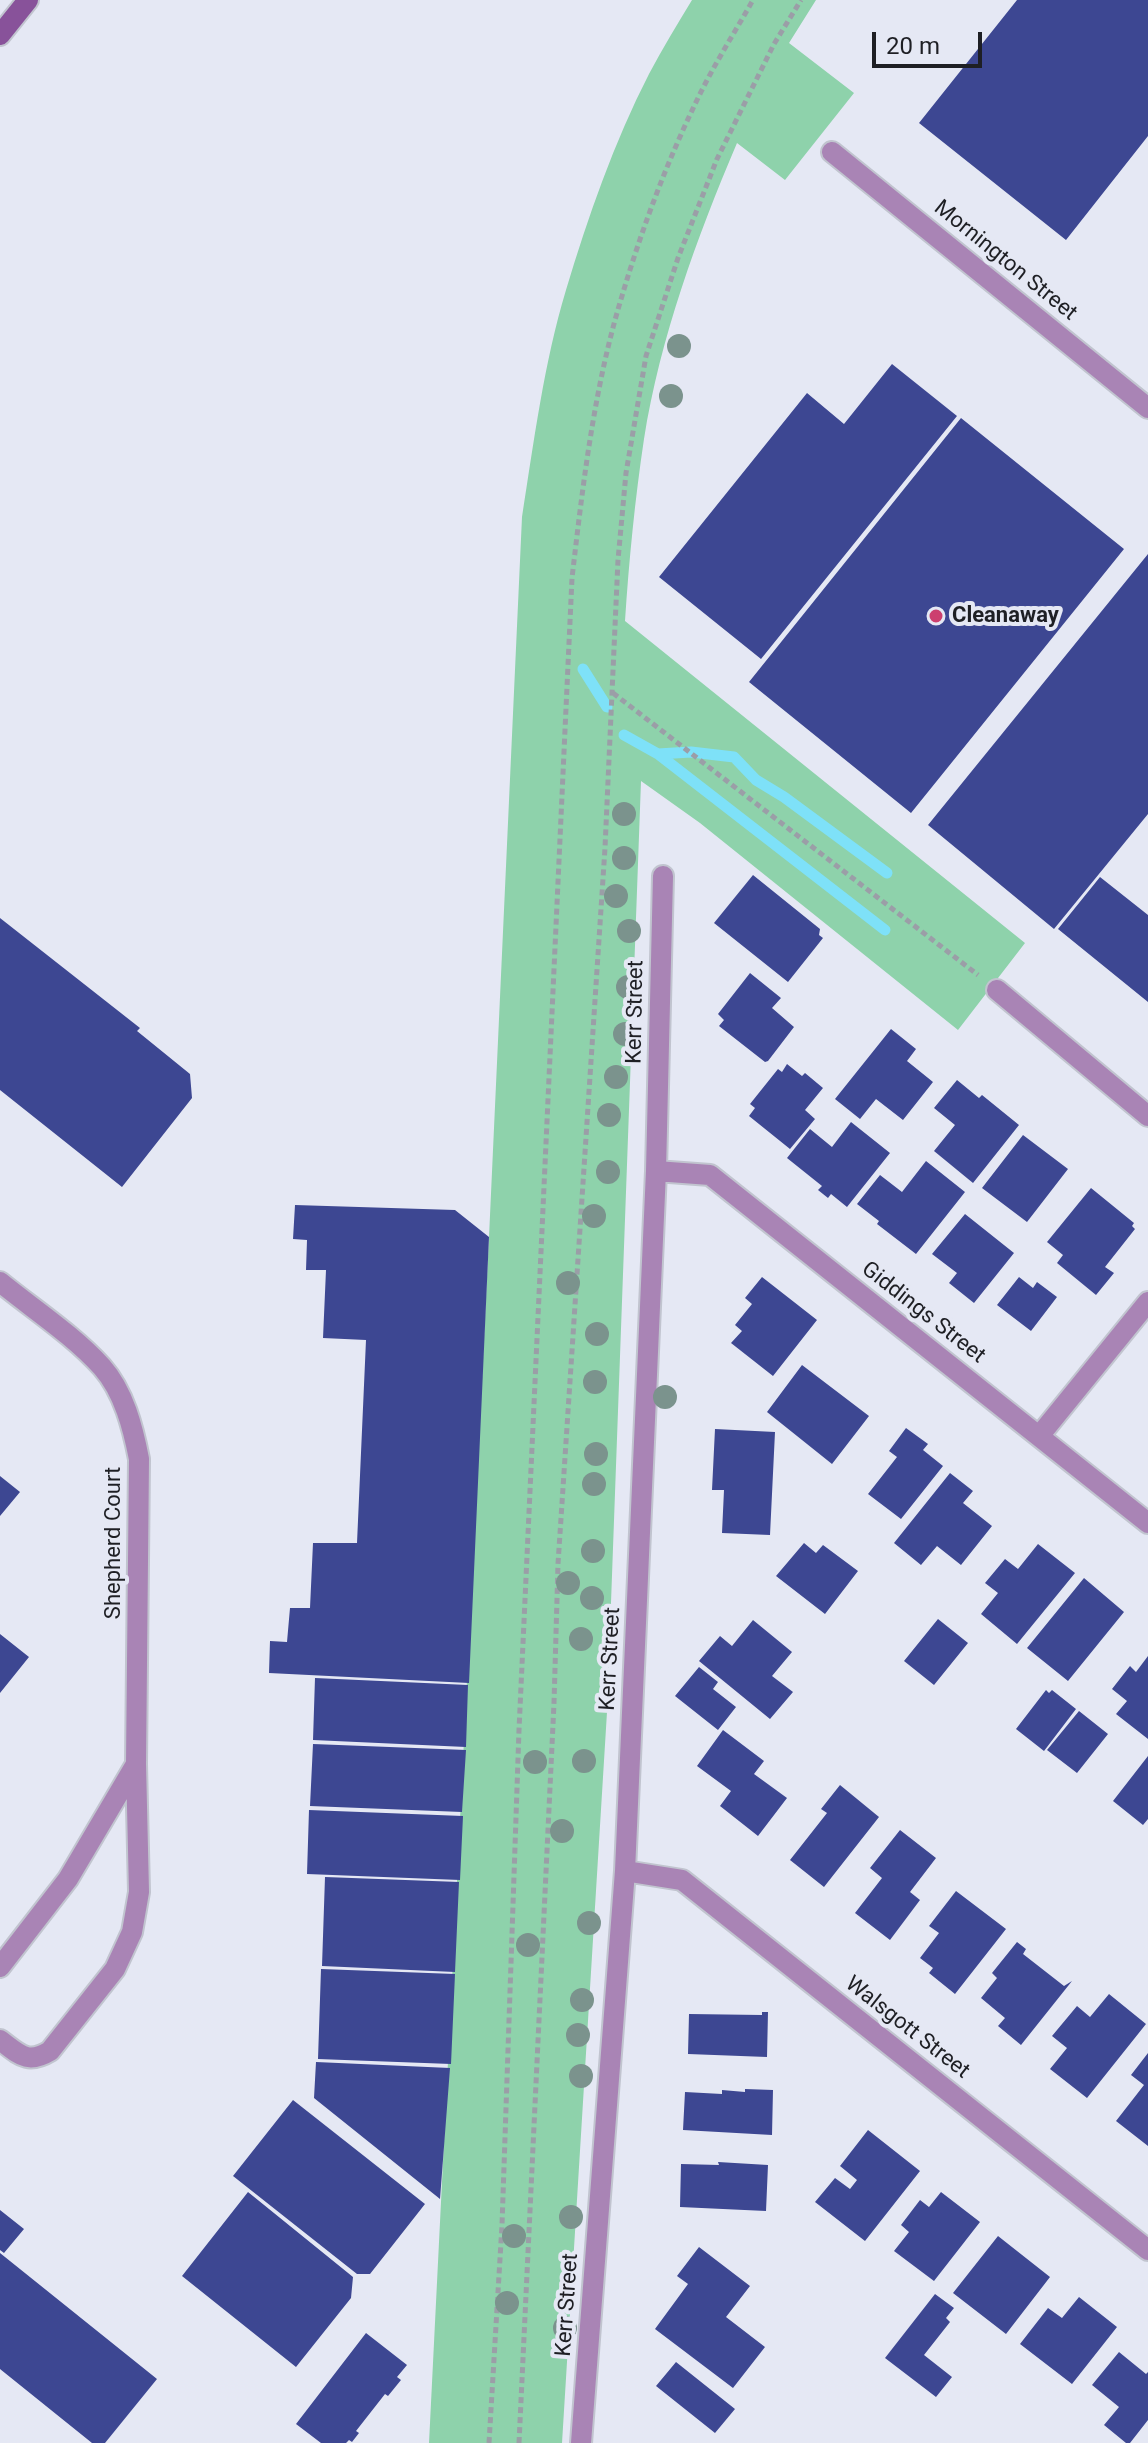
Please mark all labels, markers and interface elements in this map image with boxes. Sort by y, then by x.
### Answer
scale bar [876,16,986,66]
text: 20 m [886,32,940,60]
street label: Mornington Street [928,195,1082,327]
place label: Cleanaway [952,603,1059,629]
marker: Cleanaway [927,607,945,625]
street label: Kerr Street [622,960,650,1064]
street label: Giddings Street [856,1256,990,1370]
street label: Shepherd Court [101,1467,127,1619]
street label: Kerr Street [595,1607,627,1711]
street label: Walsgott Street [840,1971,974,2085]
street label: Kerr Street [551,2252,585,2358]

